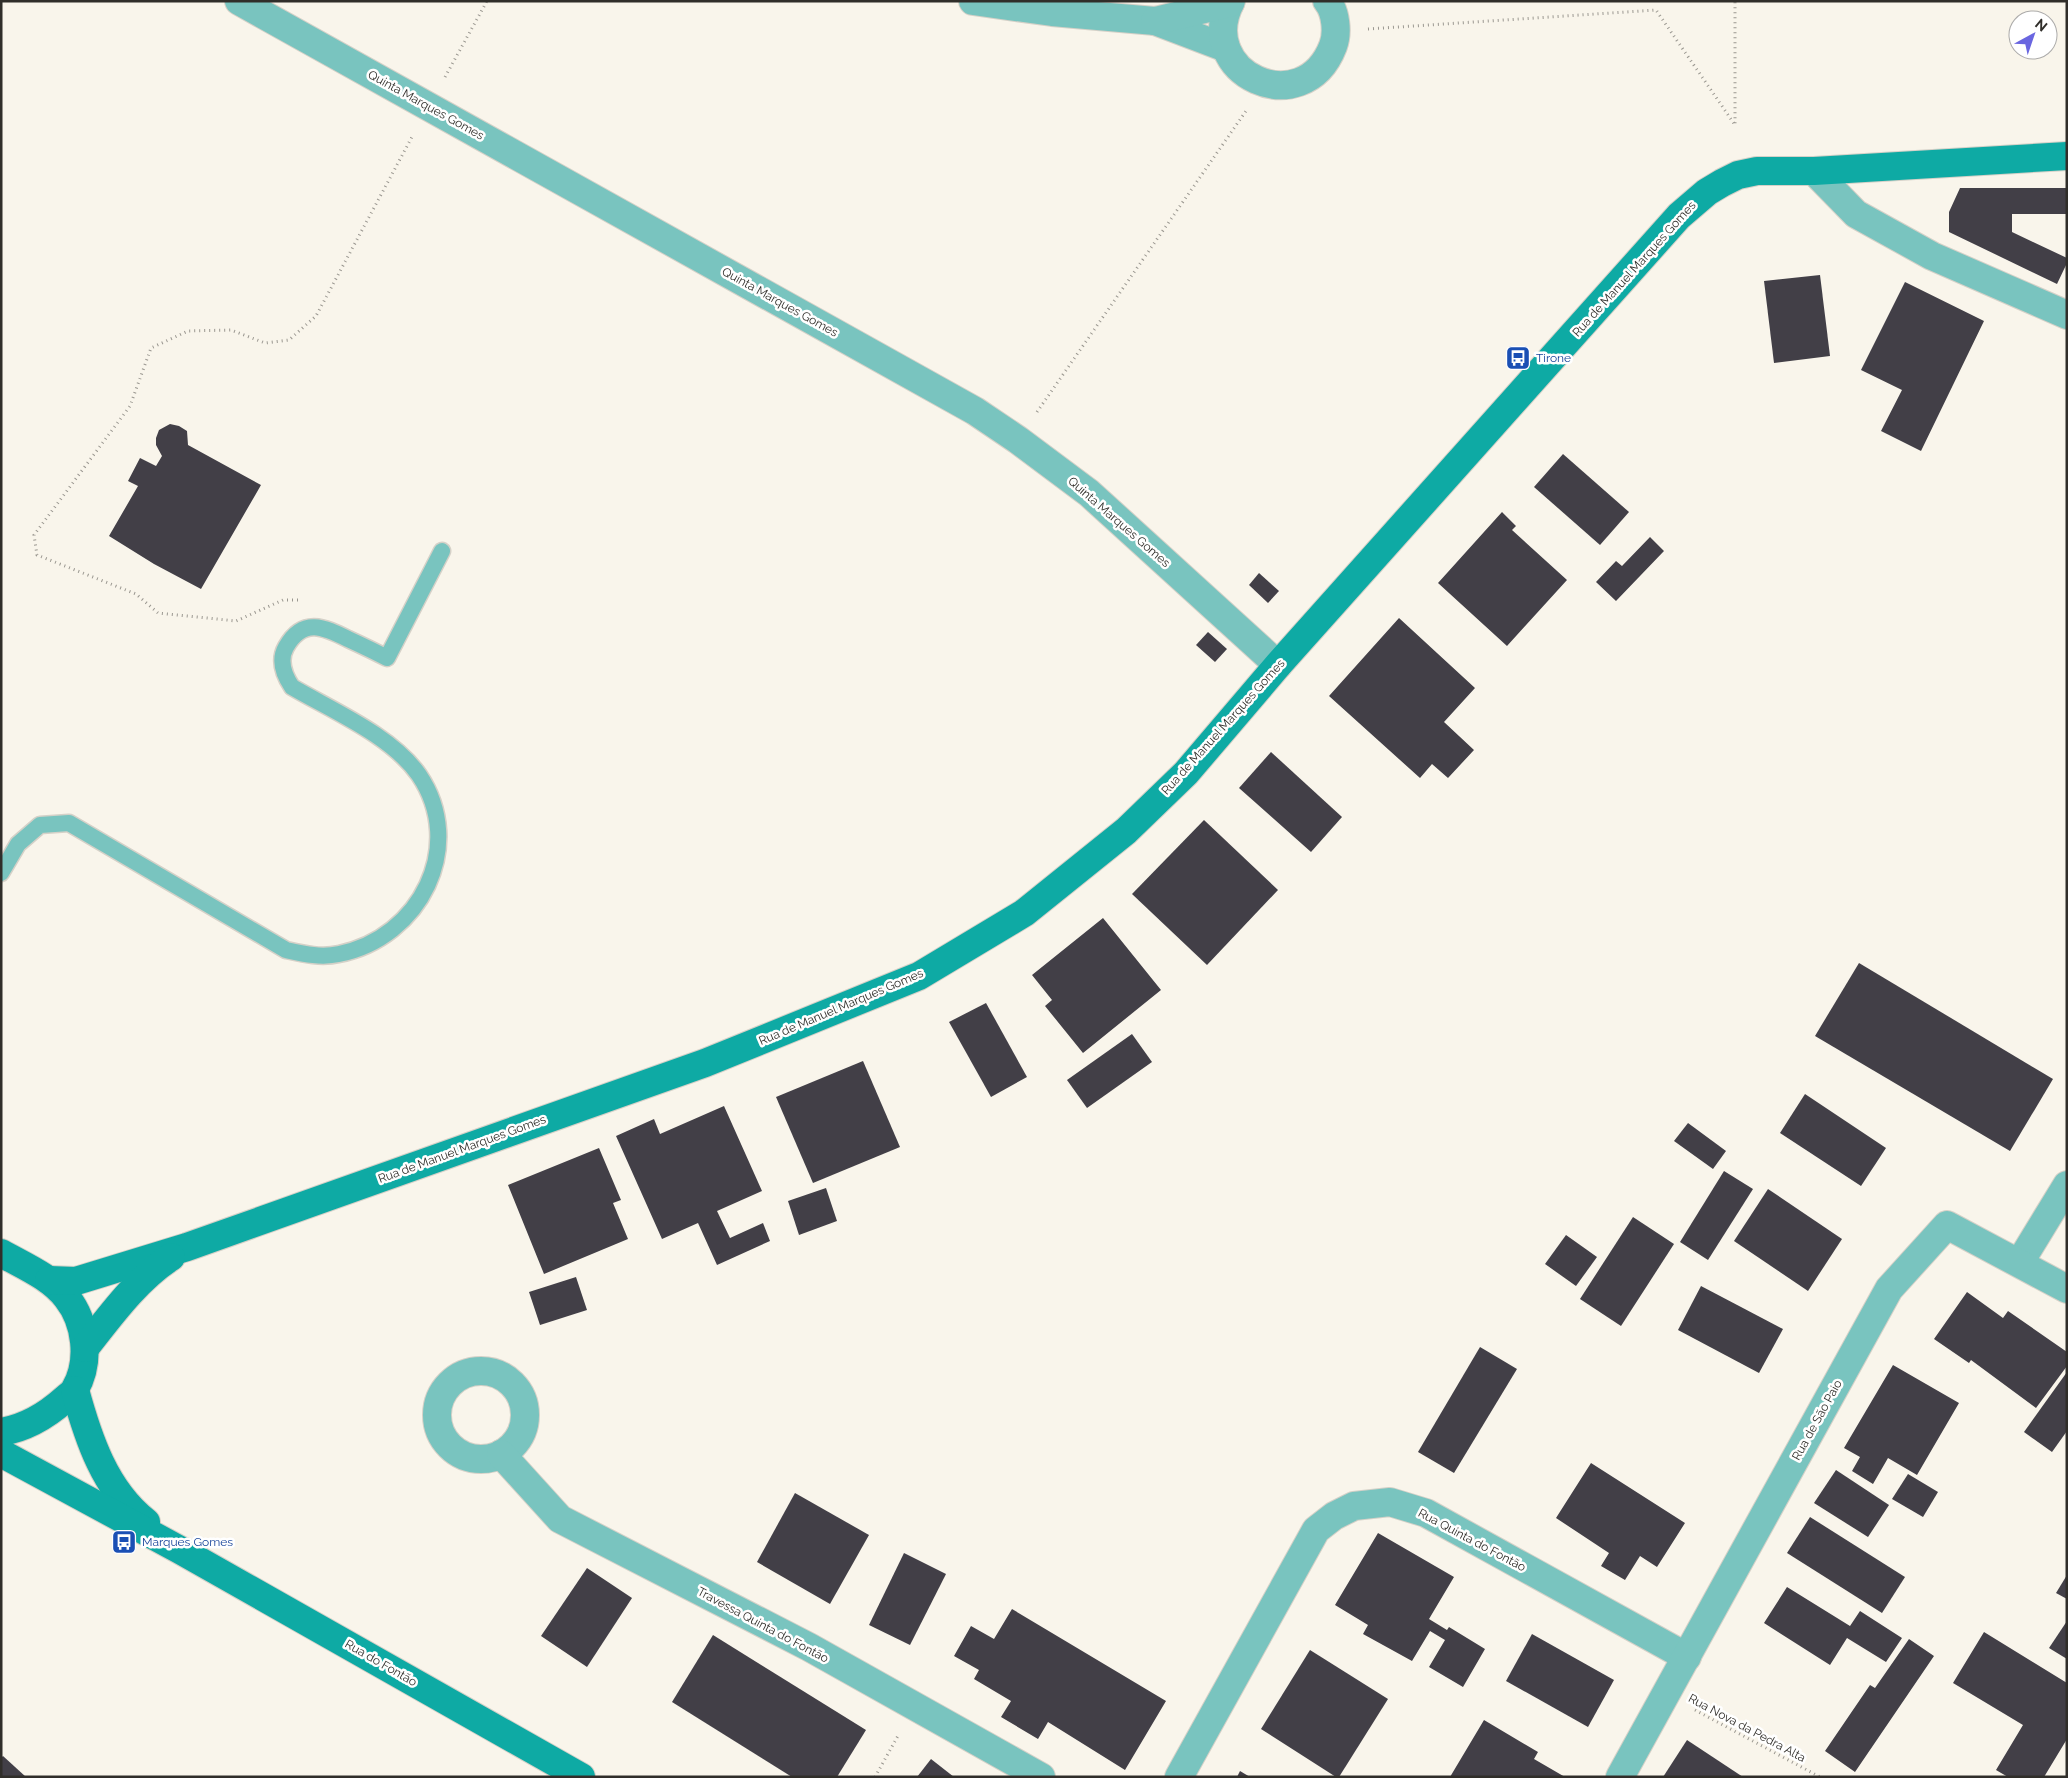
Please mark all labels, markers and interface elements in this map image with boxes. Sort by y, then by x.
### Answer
north arrow [2008,10,2058,60]
text: N [2032,15,2051,35]
street label: Quinta Marques Gomes [366,67,487,143]
street label: Rua de Manuel Marques Gomes [1569,198,1699,340]
street label: Quinta Marques Gomes [720,264,841,340]
bus stop icon: Tirone [1505,345,1531,371]
place label: Tirone [1536,351,1571,365]
street label: Quinta Marques Gomes [1065,474,1173,570]
street label: Rua de Manuel Marques Gomes [1158,656,1288,798]
street label: Rua de Manuel Marques Gomes [757,966,925,1048]
street label: Rua de Manuel Marques Gomes [376,1112,548,1186]
street label: Rua de São Paio [1789,1377,1845,1463]
street label: Rua Quinta do Fontão [1416,1506,1528,1574]
bus stop icon: Marques Gomes [111,1529,137,1555]
place label: Marques Gomes [142,1535,233,1549]
street label: Travessa Quinta do Fontão [695,1584,831,1666]
street label: Rua do Fontão [343,1637,419,1689]
street label: Rua Nova da Pedra Alta [1686,1691,1808,1765]

